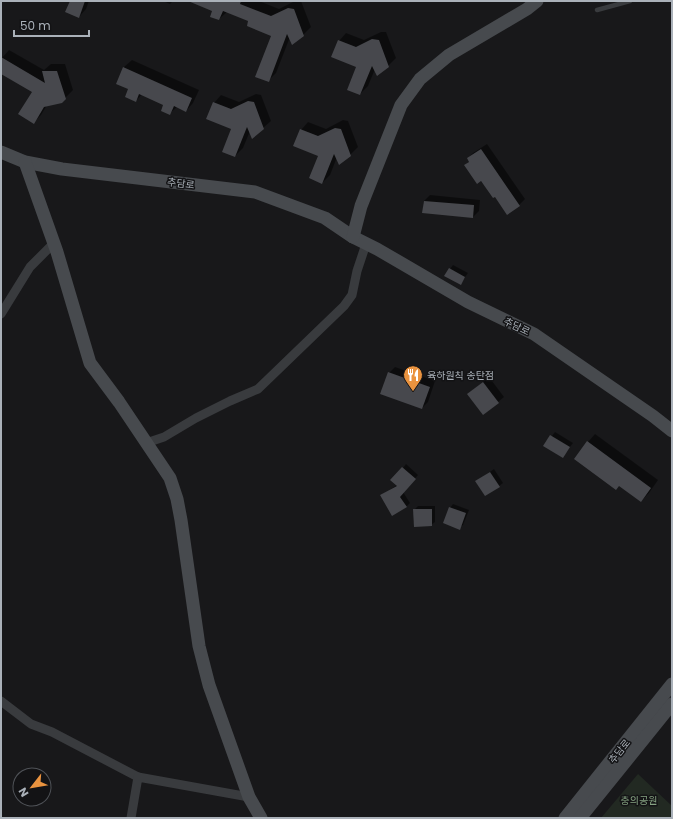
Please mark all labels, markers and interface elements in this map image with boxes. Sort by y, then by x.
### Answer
scale bar [14,12,89,38]
text: 50 m [20,17,51,34]
street label: 추담로 [166,174,196,193]
street label: 추담로 [501,314,532,339]
restaurant icon: 육하원칙 송탄점 [402,364,424,392]
place label: 육하원칙 송탄점 [427,368,494,383]
street label: 추담로 [605,736,634,767]
north arrow [12,767,52,807]
text: N [14,784,32,800]
park label: 충의공원 [621,793,657,808]

